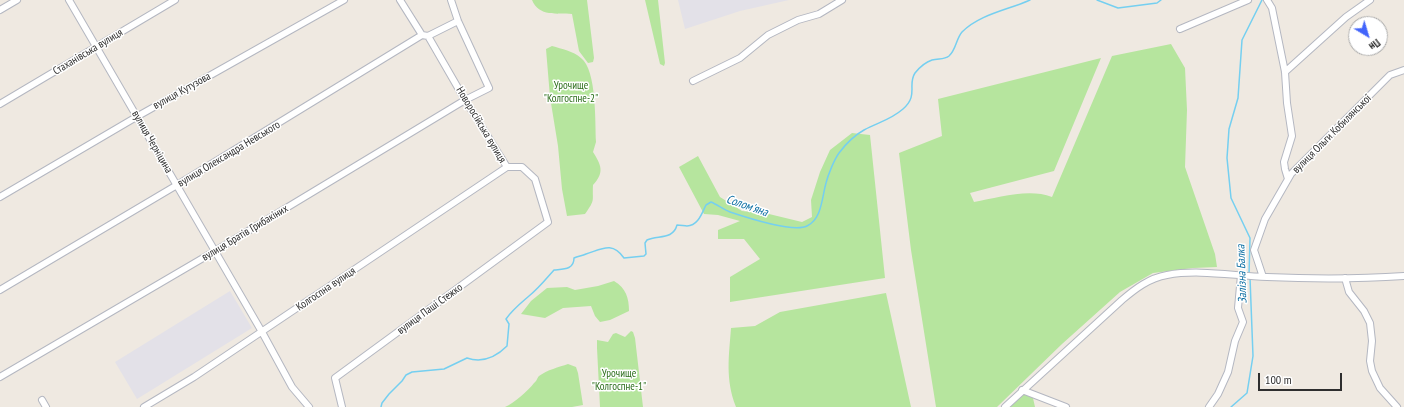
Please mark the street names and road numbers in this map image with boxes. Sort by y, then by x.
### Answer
street label: Стаханівська вулиця [51,26,125,78]
street label: вулиця Кутузова [151,70,213,112]
street label: Новоросійська вулиця [453,85,509,165]
street label: вулиця Ольги Кобилянської [1290,92,1374,176]
street label: вулиця Черніцина [129,108,175,176]
street label: вулиця Олександра Невського [175,118,283,190]
street label: вулиця Братів Грибакіних [199,202,291,264]
street label: Колгоспна вулиця [294,264,358,314]
street label: вулиця Паші Стежко [395,281,465,337]

